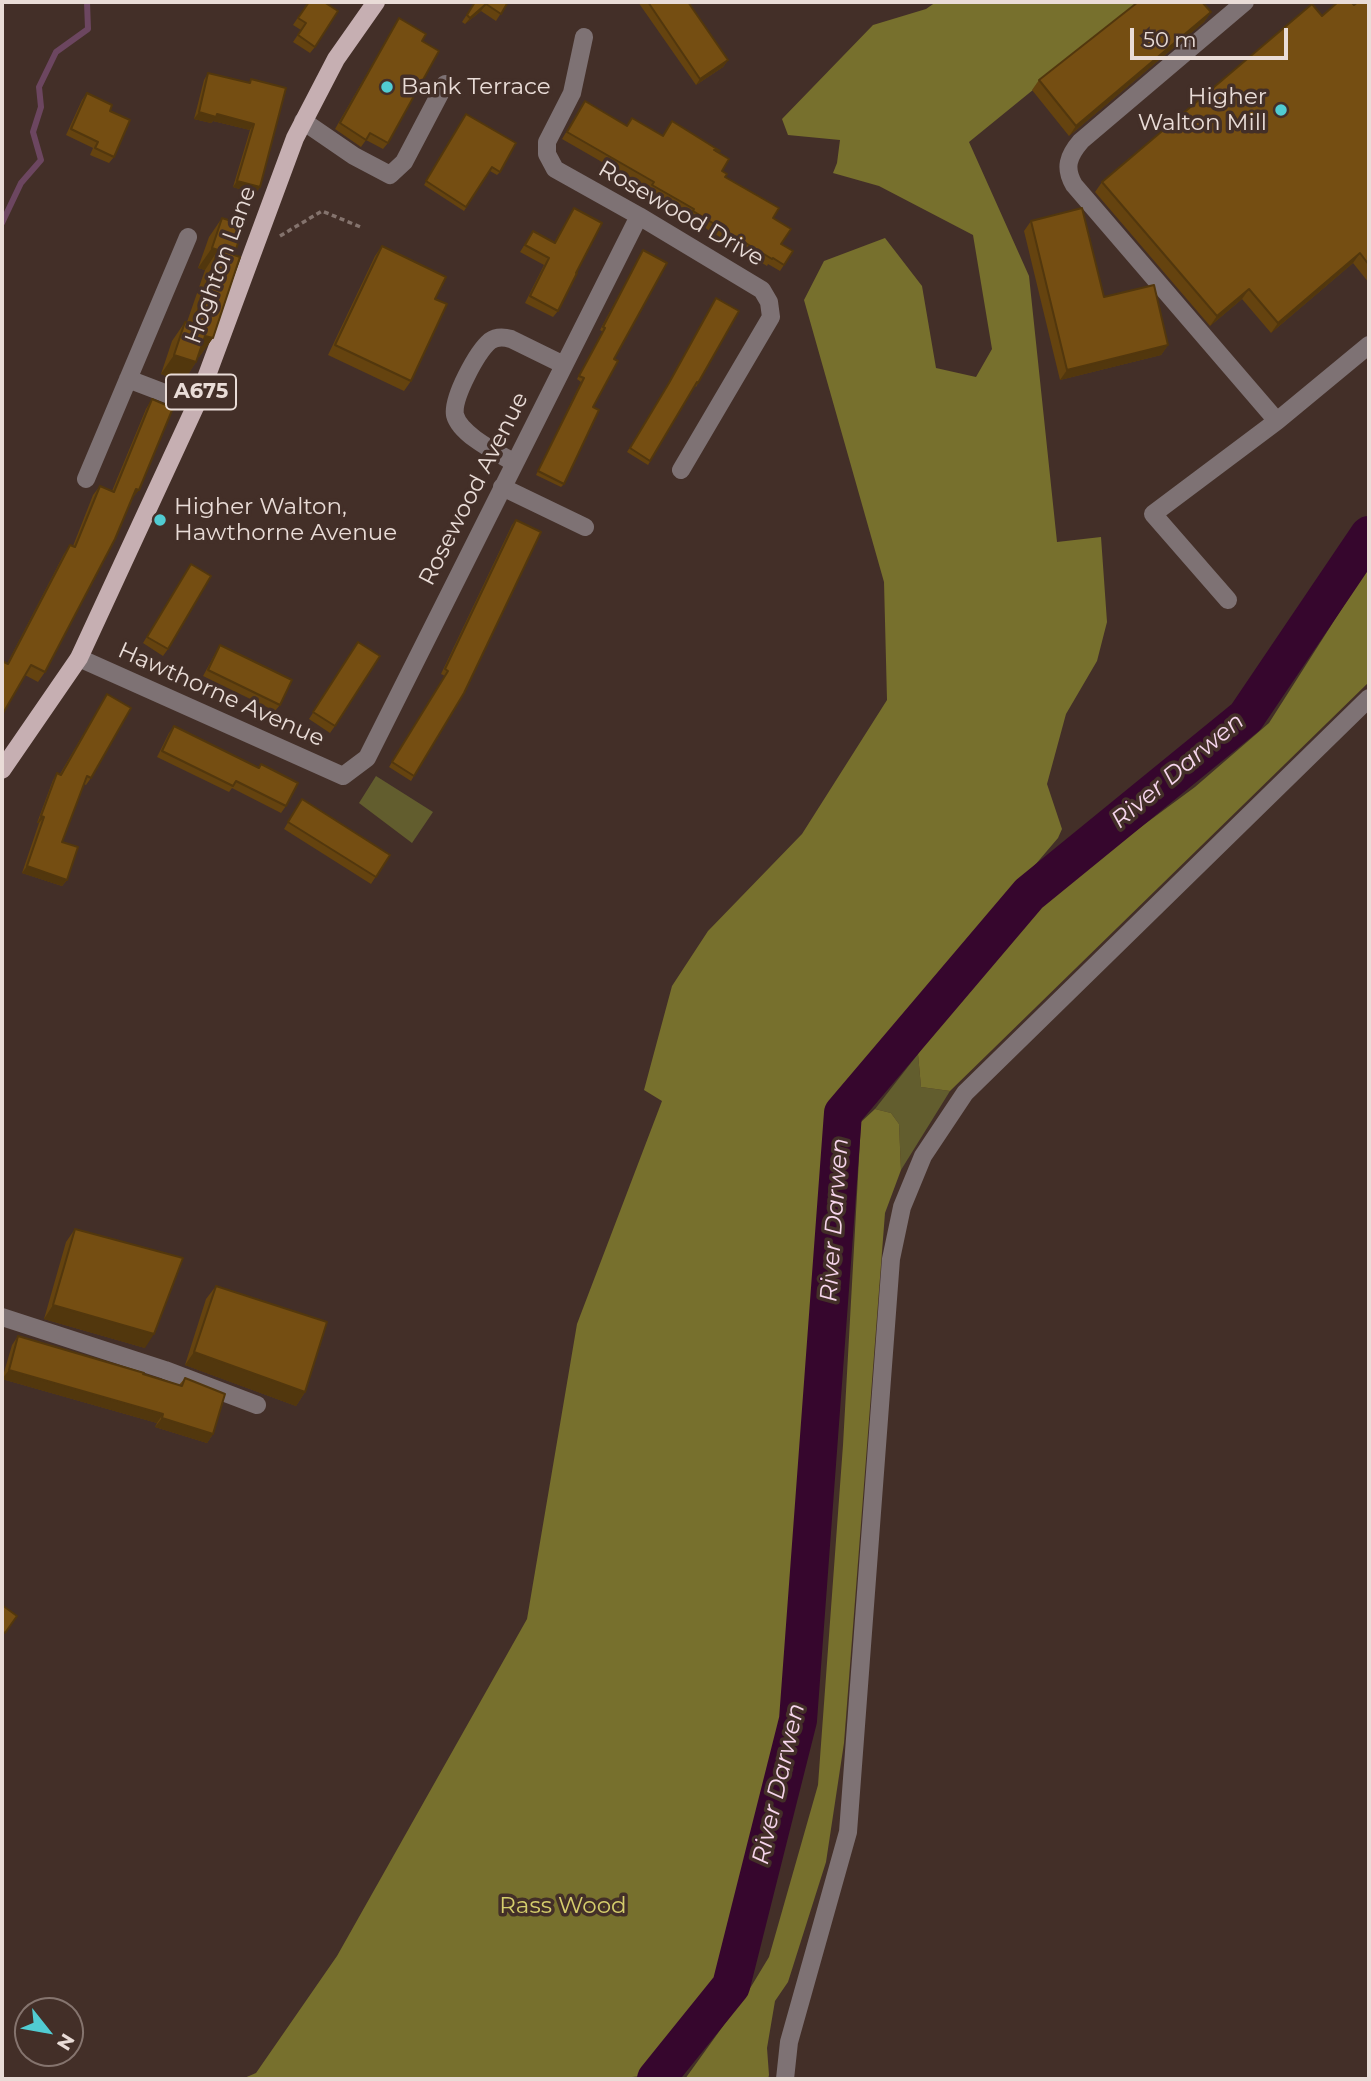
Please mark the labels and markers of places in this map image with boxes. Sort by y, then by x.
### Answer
place label: Bank Terrace [401,73,551,101]
marker: Bank Terrace [379,79,395,95]
place label: Higher Walton Mill [1138,83,1267,137]
marker: Higher Walton Mill [1273,102,1289,118]
place label: Higher Walton, Hawthorne Avenue [174,493,397,547]
marker: Higher Walton, Hawthorne Avenue [152,512,168,528]

